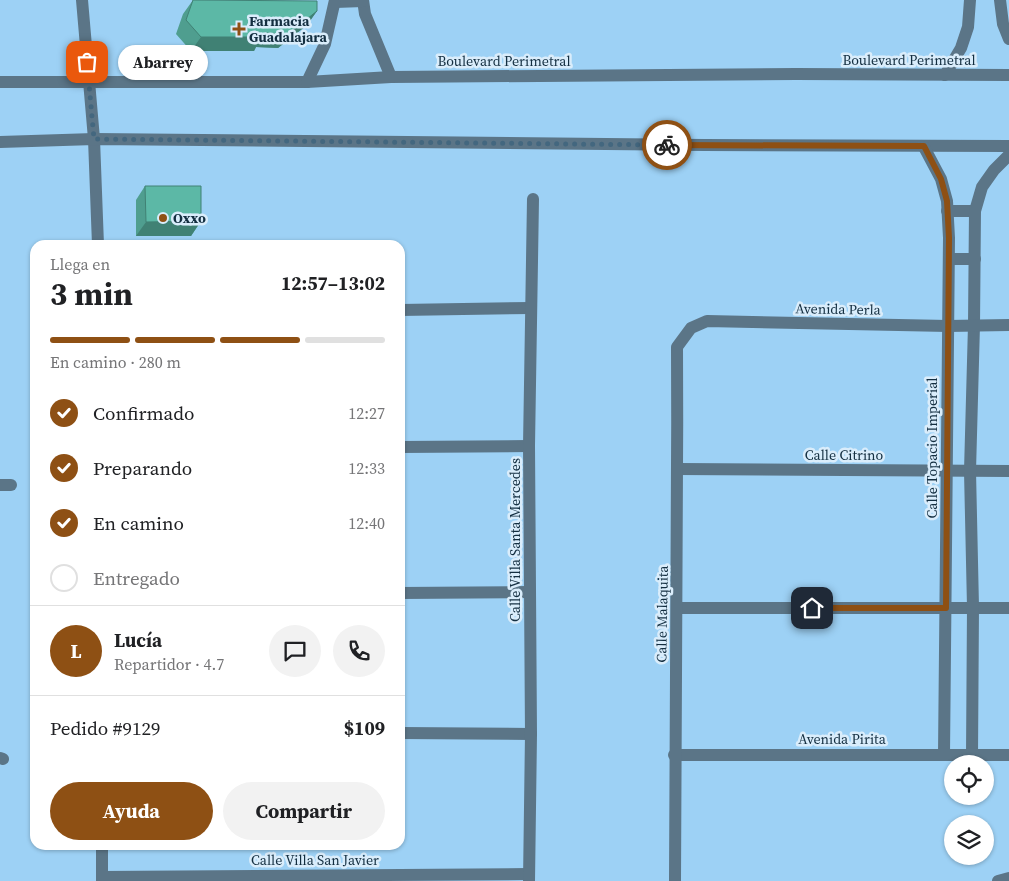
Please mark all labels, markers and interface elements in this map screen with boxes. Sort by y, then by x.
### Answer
place label: Farmacia Guadalajara [249,11,327,47]
marker: Farmacia Guadalajara [233,23,245,35]
pin [66,41,108,83]
callout: Abarrey [117,44,207,80]
icon: bag [73,48,101,76]
street label: Boulevard Perimetral [842,50,976,70]
text: Abarrey [133,51,193,73]
street label: Boulevard Perimetral [437,51,571,71]
courier [642,120,692,170]
icon: bike [653,131,681,159]
place label: Oxxo [173,208,206,228]
marker: Oxxo [157,212,169,224]
text: Llega en [50,253,110,275]
text: 12:57–13:02 [281,270,385,296]
text: 3 min [50,272,133,316]
street label: Avenida Perla [795,298,882,320]
text: En camino · 280 m [50,351,181,373]
street label: Calle Topacio Imperial [922,378,942,518]
icon: check [50,399,78,427]
text: Confirmado [93,400,195,426]
text: 12:27 [348,402,385,424]
street label: Calle Citrino [805,445,884,465]
icon: check [50,454,78,482]
text: Preparando [93,455,192,481]
text: 12:33 [348,457,385,479]
street label: Calle Villa Santa Mercedes [505,458,525,622]
icon: check [50,509,78,537]
text: En camino [93,510,184,536]
text: 12:40 [348,512,385,534]
street label: Calle Malaquita [651,564,673,663]
text: Entregado [93,565,180,591]
pin [791,587,833,629]
icon: home [798,594,826,622]
button: chat [269,625,321,677]
button: phone [333,625,385,677]
text: Lucía [114,627,162,653]
text: L [70,638,82,664]
text: Repartidor · 4.7 [114,653,224,675]
text: Pedido #9129 [50,715,161,741]
text: $109 [344,715,385,741]
street label: Avenida Pirita [798,729,887,749]
map controls [944,755,994,865]
button: locate [944,755,994,805]
button: Ayuda [50,782,213,840]
button: Compartir [223,782,385,840]
button: layers [944,815,994,865]
street label: Calle Villa San Javier [251,850,379,870]

